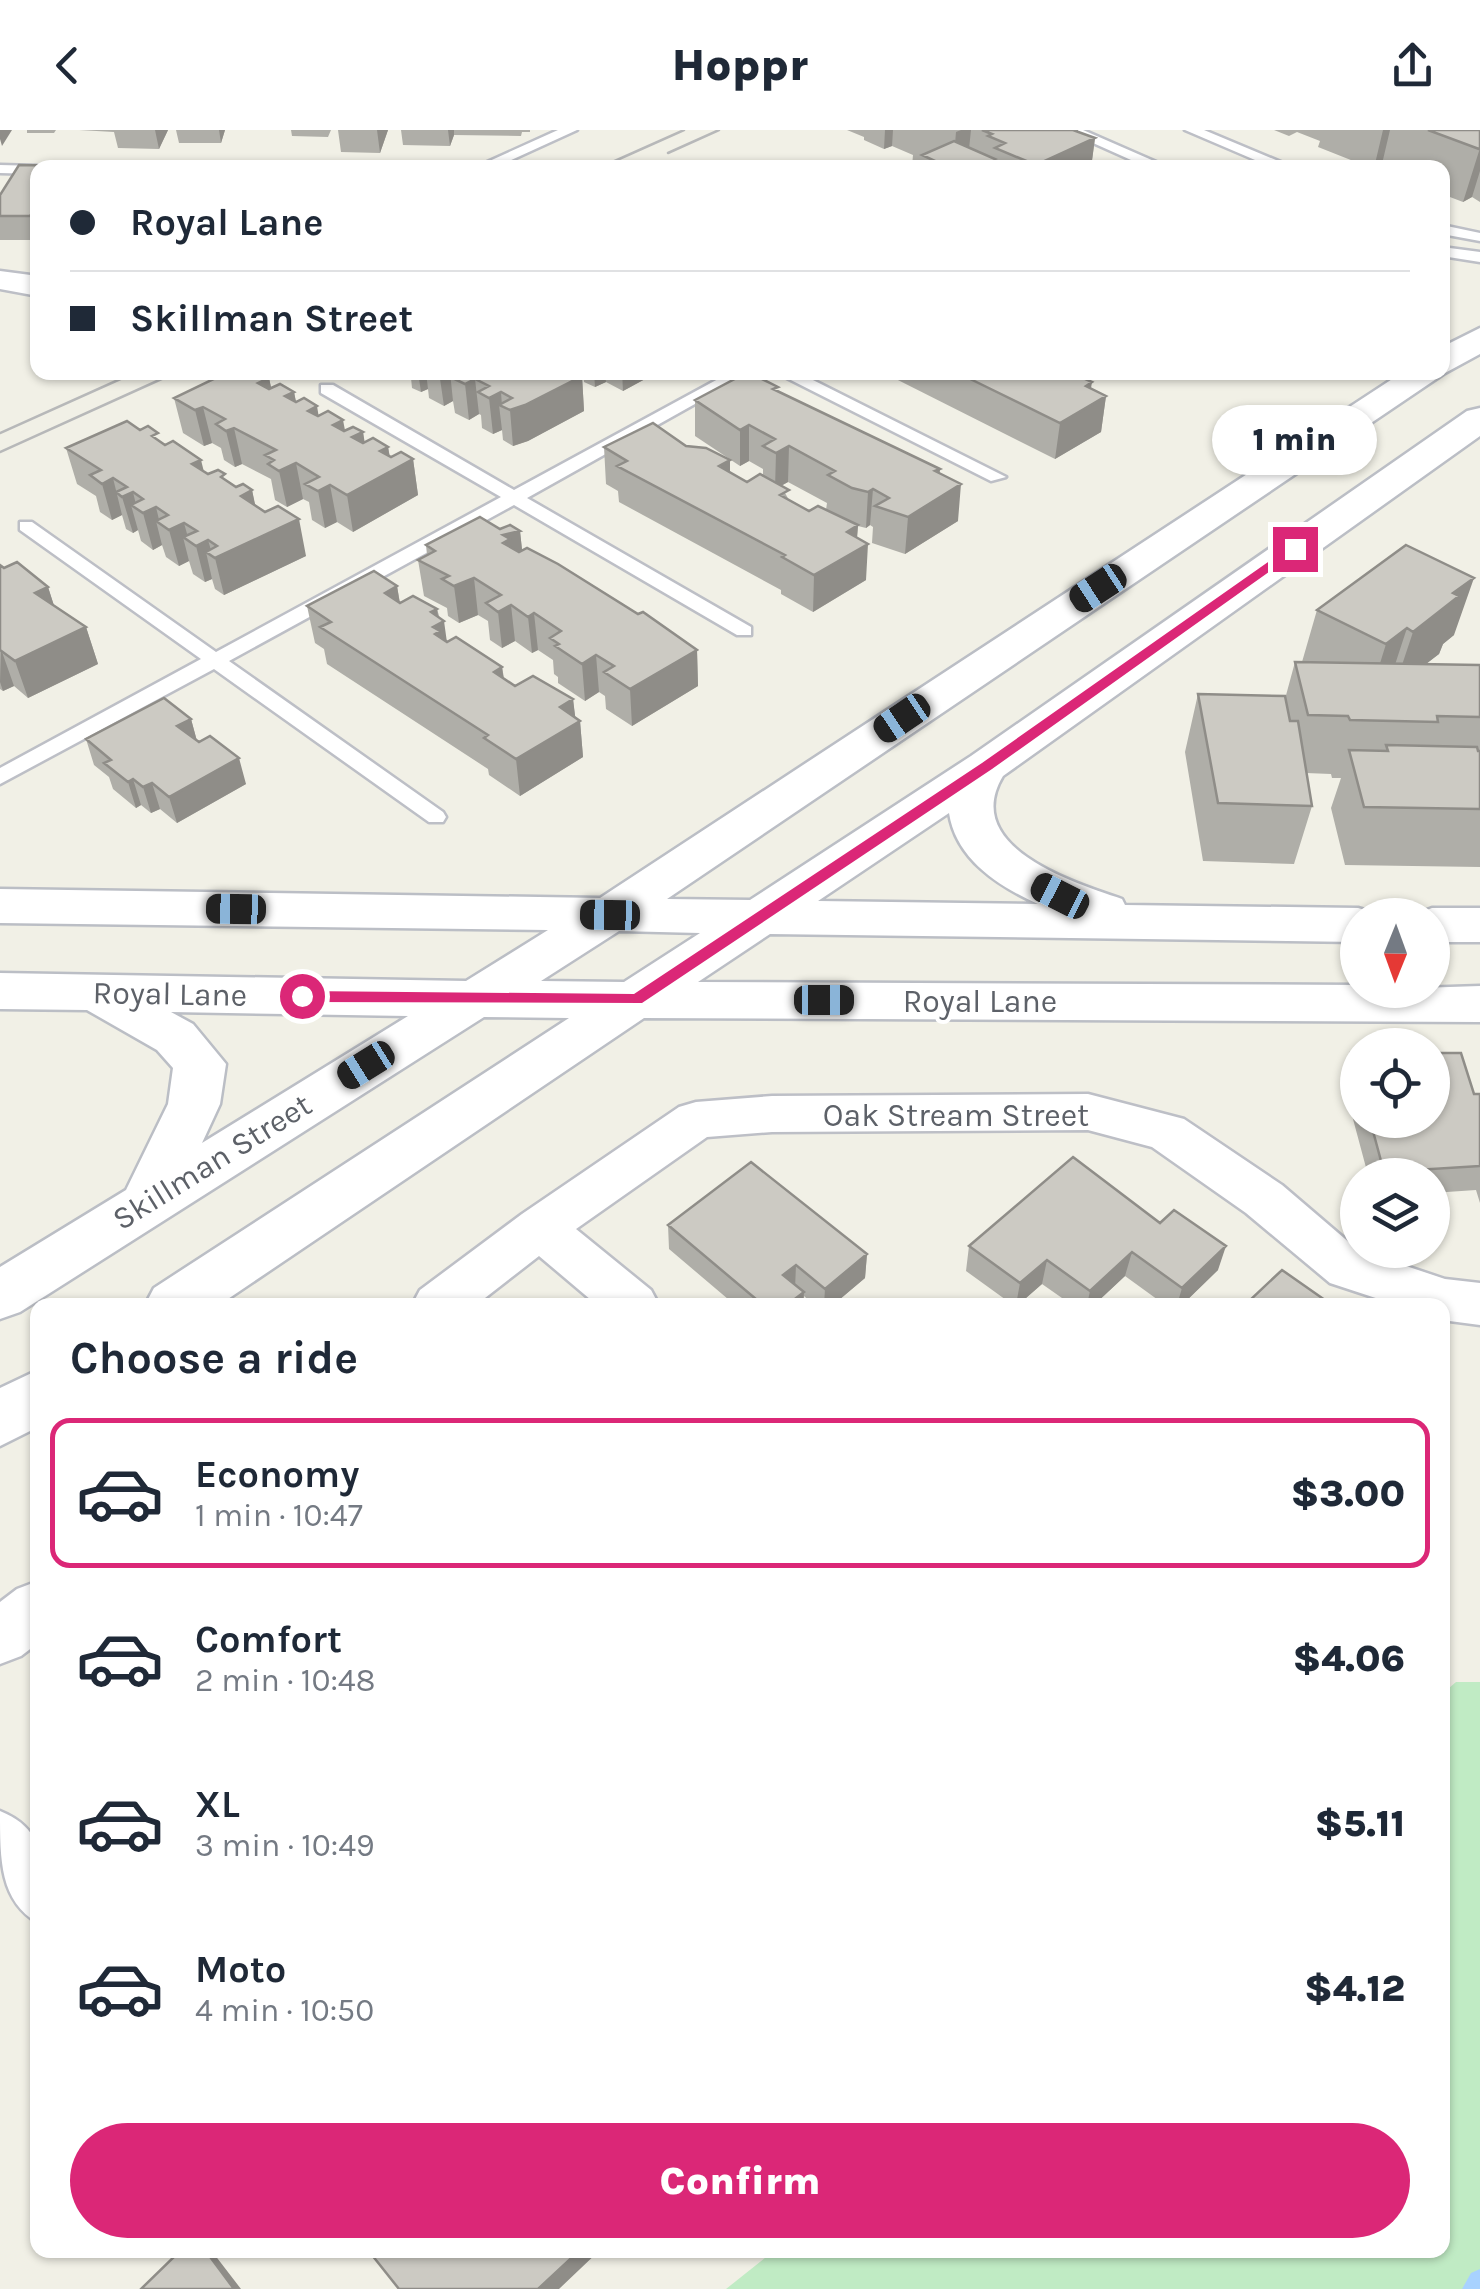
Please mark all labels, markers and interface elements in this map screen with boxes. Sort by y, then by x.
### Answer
icon: back [40,38,95,93]
icon: share [1385,38,1440,93]
text: Hoppr [672,39,808,91]
text: Royal Lane [130,200,323,245]
text: Skillman Street [130,296,413,341]
callout: 1 min [1212,404,1378,474]
text: 1 min [1253,421,1336,458]
route end [1273,527,1318,572]
car [1065,559,1131,617]
car [869,689,935,747]
car [1026,869,1094,923]
car [206,893,266,925]
north arrow [1340,898,1450,1008]
map controls [1340,898,1450,1268]
car [580,899,640,931]
street label: Royal Lane [92,974,248,1014]
route start [280,974,325,1019]
street label: Royal Lane [903,983,1057,1020]
car [794,985,854,1015]
button: locate [1340,1028,1450,1138]
car [333,1036,399,1094]
street label: Skillman Street [106,1086,318,1238]
street label: Oak Stream Street [823,1097,1089,1134]
button: layers [1340,1158,1450,1268]
text: Choose a ride [70,1332,358,1384]
icon: car [75,1448,165,1538]
text: Economy [195,1452,359,1497]
text: $3.00 [1291,1471,1405,1516]
text: 1 min · 10:47 [195,1497,363,1534]
icon: car [75,1613,165,1703]
text: Comfort [195,1617,342,1662]
text: $4.06 [1293,1636,1405,1681]
text: 2 min · 10:48 [195,1662,375,1699]
icon: car [75,1778,165,1868]
text: XL [195,1782,240,1827]
text: $5.11 [1315,1801,1405,1846]
text: 3 min · 10:49 [195,1827,375,1864]
icon: car [75,1943,165,2033]
text: Moto [195,1947,286,1992]
text: $4.12 [1304,1966,1405,2011]
text: 4 min · 10:50 [195,1992,374,2029]
button: Confirm [70,2123,1410,2238]

